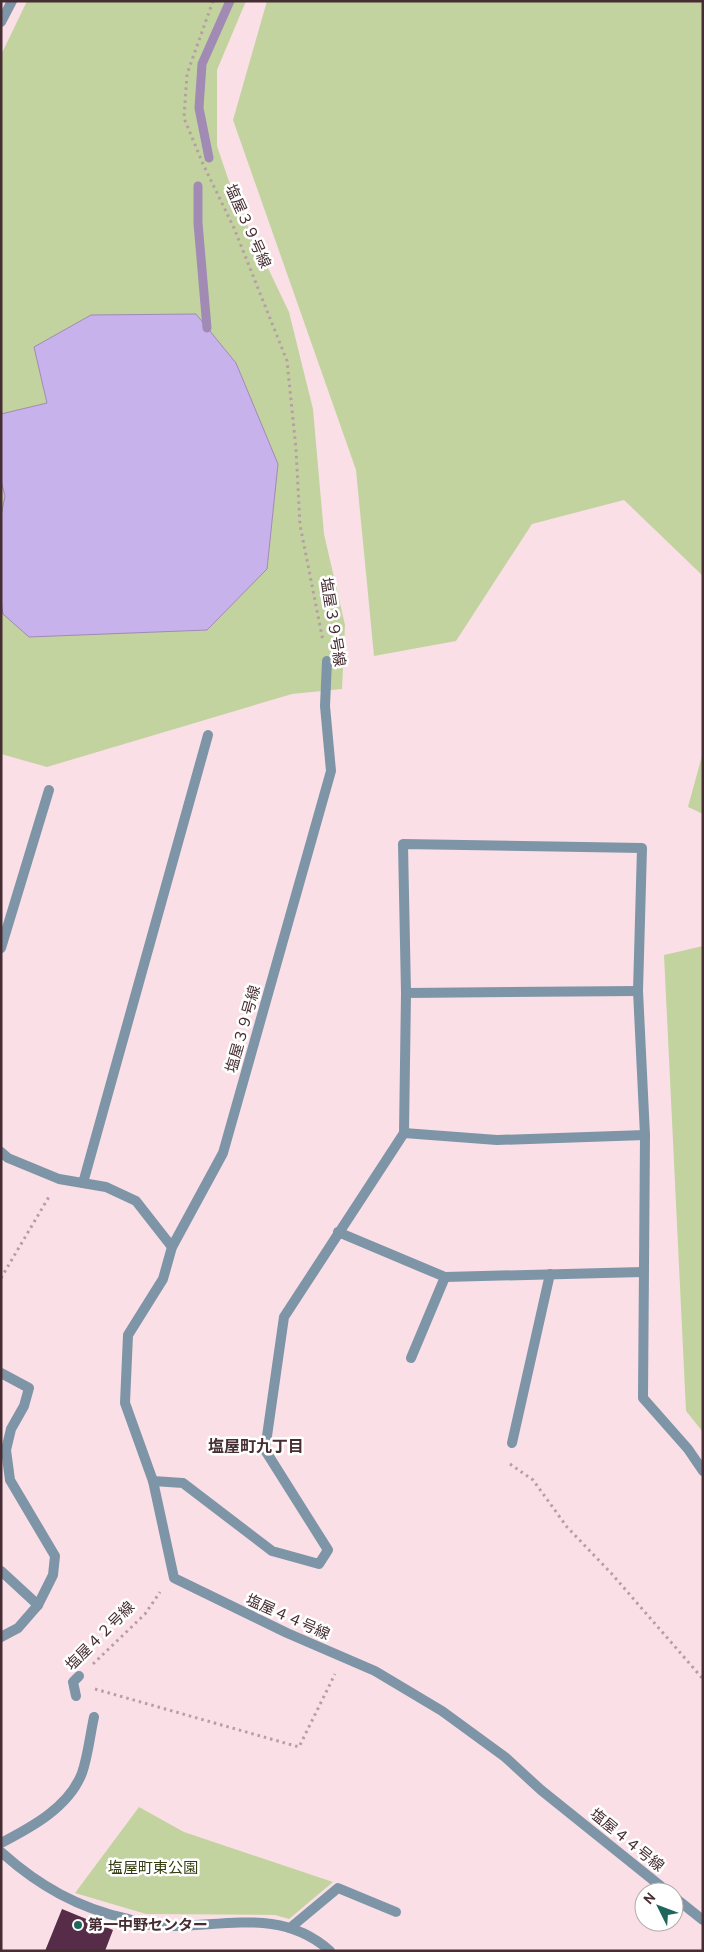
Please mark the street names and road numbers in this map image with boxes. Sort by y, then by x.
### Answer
street label: 塩屋３９号線 [221,181,275,271]
street label: 塩屋３９号線 [317,576,349,668]
street label: 塩屋３９号線 [222,983,264,1075]
street label: 塩屋４４号線 [243,1590,333,1644]
street label: 塩屋４２号線 [62,1598,138,1674]
street label: 塩屋４４号線 [586,1805,668,1875]

